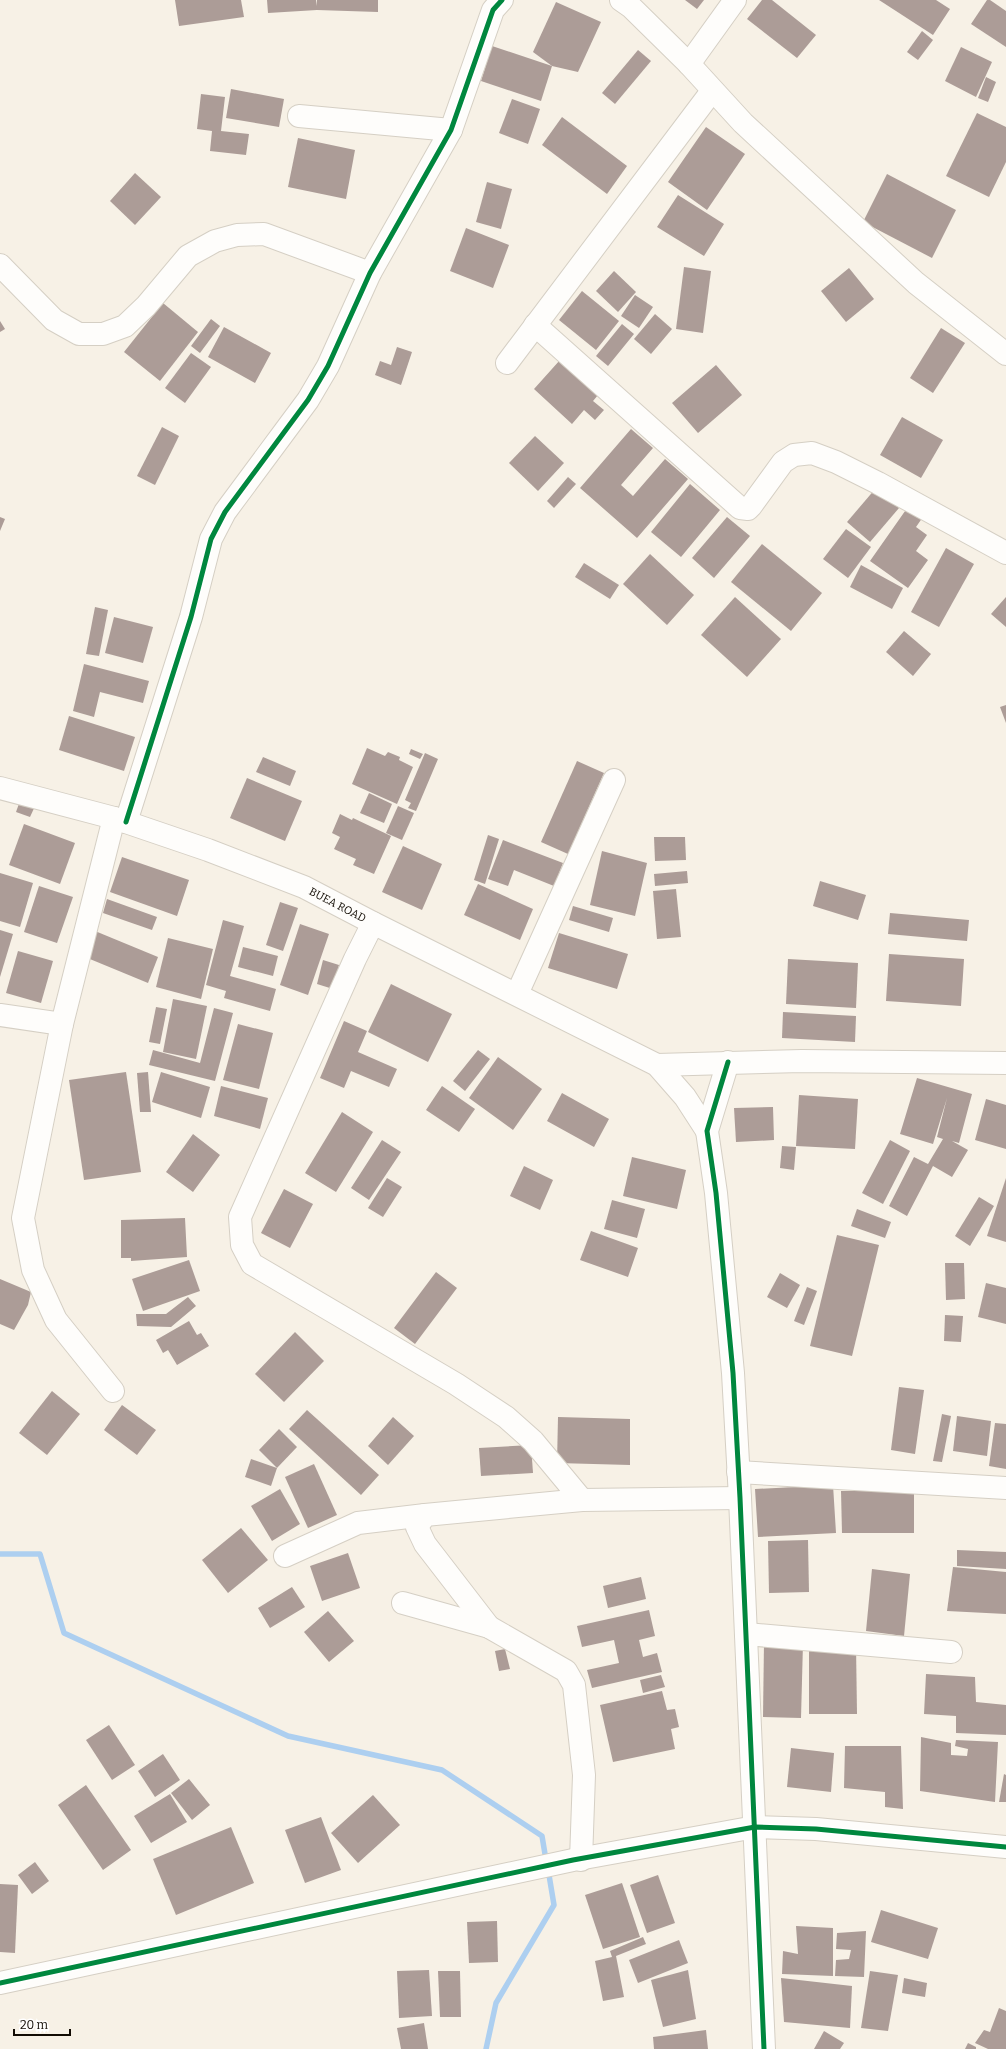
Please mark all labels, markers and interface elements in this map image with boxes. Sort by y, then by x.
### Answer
street label: BUEA ROAD [307,885,368,925]
scale bar [14,2011,70,2037]
text: 20 m [20,2018,49,2032]

